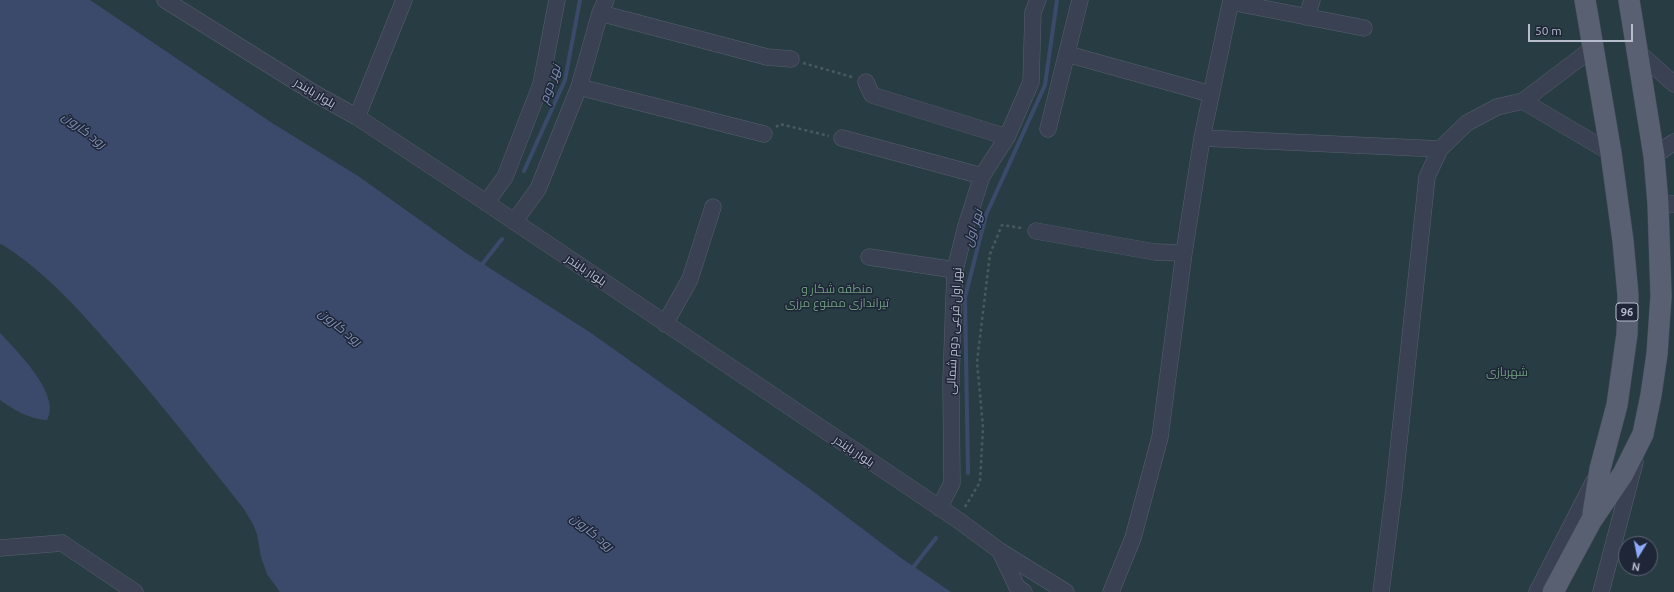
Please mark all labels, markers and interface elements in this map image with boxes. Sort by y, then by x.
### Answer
scale bar [1530,16,1635,42]
text: 50 m [1535,24,1562,37]
water label: نهر دوم [536,62,564,106]
street label: بلوار بایندر [292,75,338,111]
water label: رود کارون [59,108,109,152]
water label: نهر اول [960,207,986,249]
street label: بلوار بایندر [563,251,609,289]
street label: نهر اول فرعی دوم شمالی [943,267,965,395]
park label: منطقه شکار و تیراندازی ممنوع مرزی [785,282,889,310]
road number: 96 [1616,303,1638,321]
water label: رود کارون [315,305,365,349]
park label: شهربازی [1486,365,1528,379]
street label: بلوار بایندر [831,432,877,470]
water label: رود کارون [567,510,617,554]
north arrow [1618,536,1658,576]
text: N [1631,560,1641,573]

